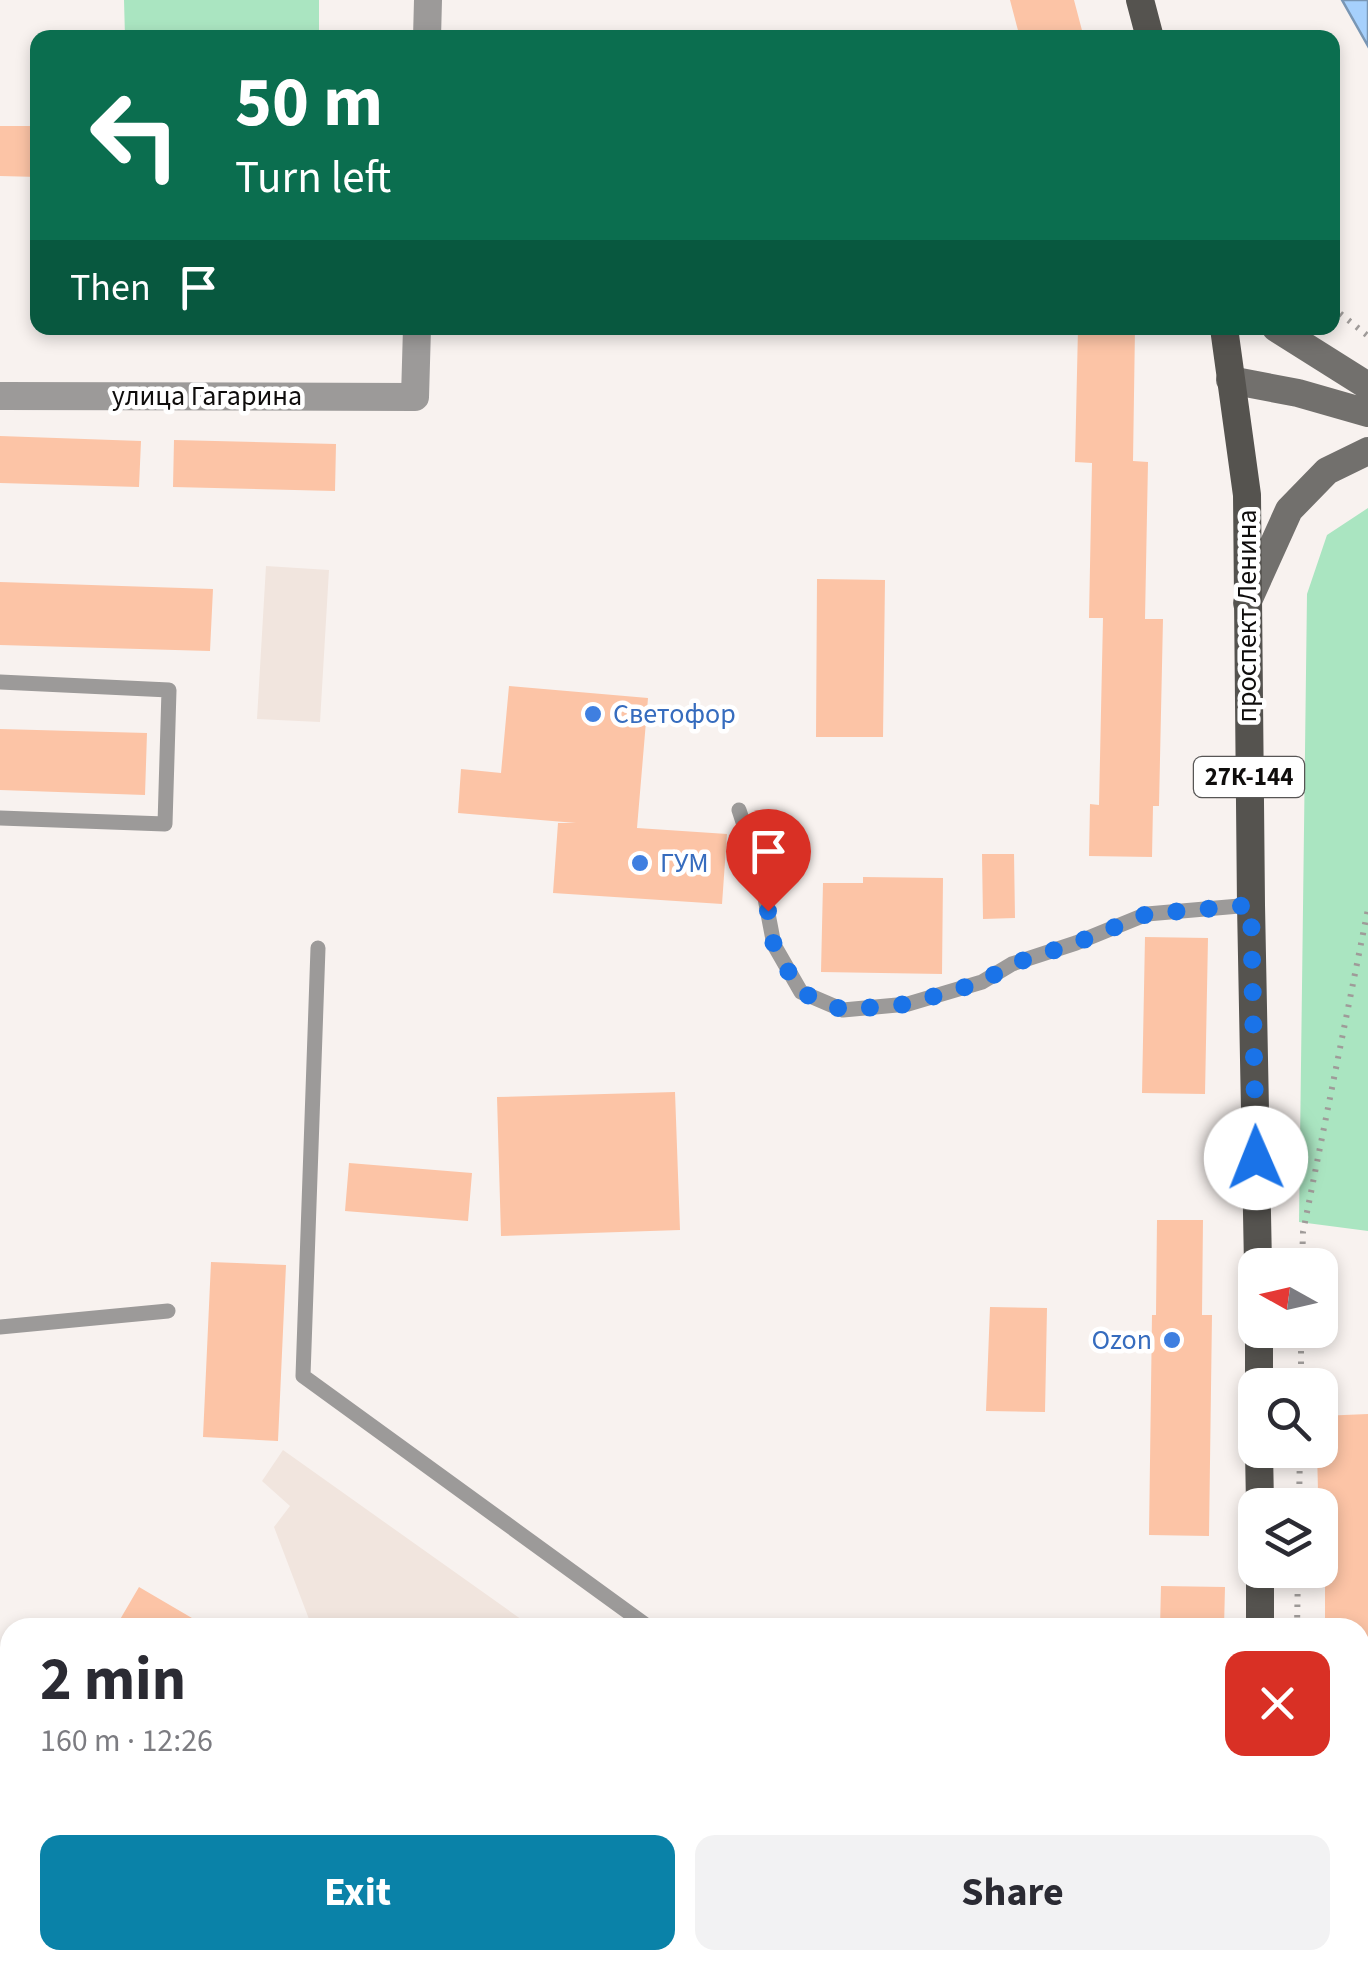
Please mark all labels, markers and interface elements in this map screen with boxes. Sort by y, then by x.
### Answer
text: 50 m [235,53,383,153]
icon: left [70,70,200,200]
text: Turn left [235,146,391,210]
icon: arrive [171,260,226,315]
text: Then [70,261,151,315]
street label: улица Гагарина [112,376,302,416]
street label: проспект Ленина [1227,509,1267,723]
place label: Светофор [613,694,736,734]
marker: Светофор [582,703,604,725]
road number: 27К-144 [1194,757,1304,797]
pin [726,809,811,912]
icon: arrive [741,824,796,879]
place label: ГУМ [660,843,709,883]
marker: ГУМ [629,852,651,874]
position arrow [1204,1106,1308,1210]
north arrow [1238,1248,1338,1348]
map controls [1238,1248,1338,1588]
place label: Ozon [1092,1320,1152,1360]
marker: Ozon [1161,1329,1183,1351]
button: search [1238,1368,1338,1468]
button: layers [1238,1488,1338,1588]
text: 2 min [40,1638,186,1723]
button: close [1225,1651,1330,1756]
text: 160 m · 12:26 [40,1718,213,1764]
button: Exit [40,1835,675,1950]
button: Share [695,1835,1330,1950]

